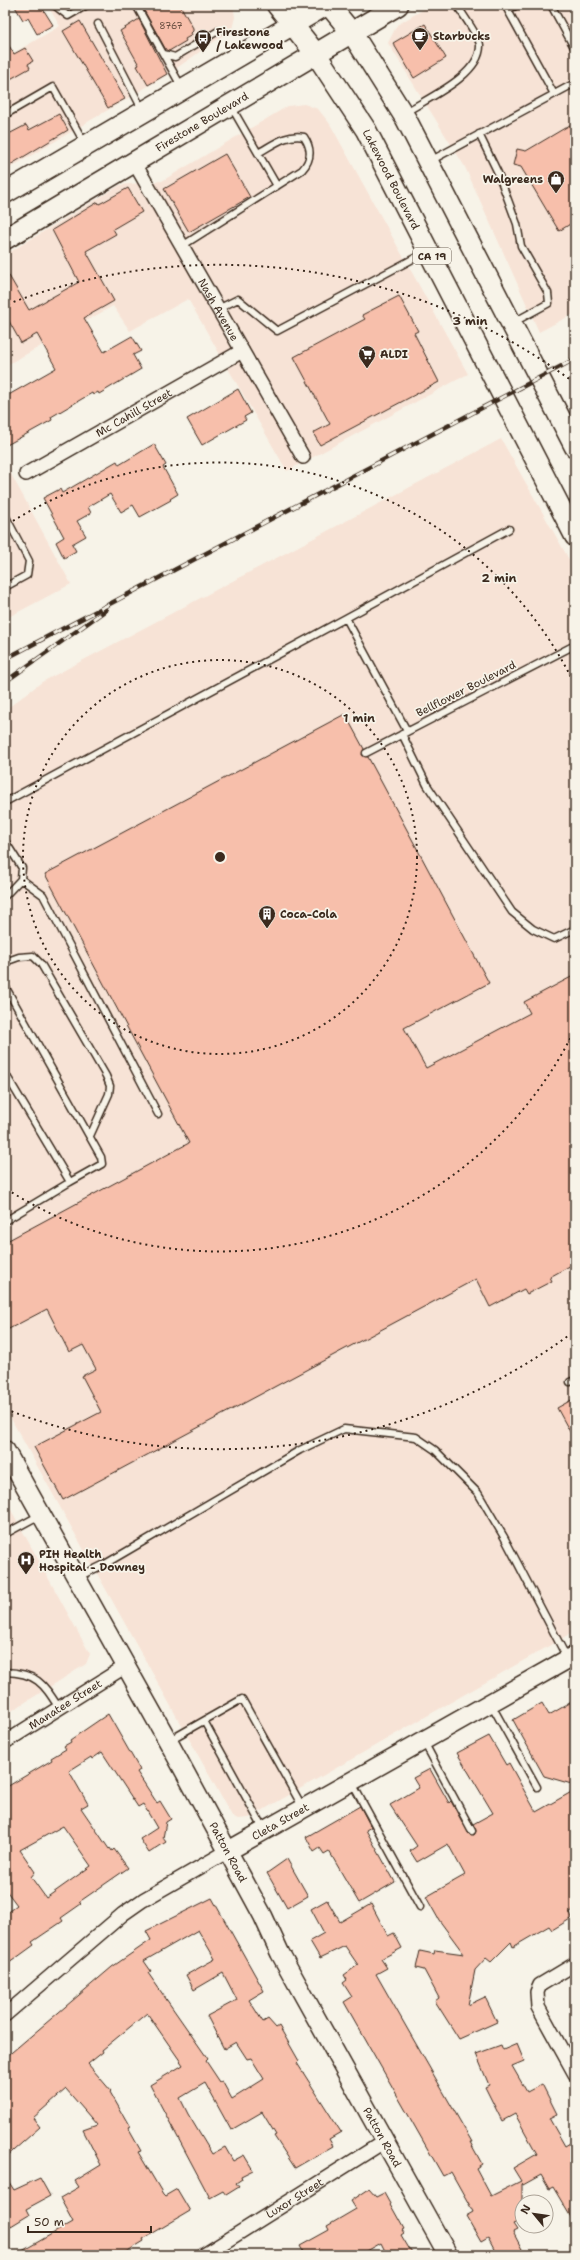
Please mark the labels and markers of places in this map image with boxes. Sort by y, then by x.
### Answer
place label: Firestone / Lakewood [216,25,284,53]
cafe icon: Starbucks [410,26,430,51]
bus stop icon: Firestone / Lakewood [193,28,213,53]
place label: Starbucks [433,29,490,44]
shop icon: Walgreens [546,169,566,194]
place label: Walgreens [483,172,543,187]
supermarket icon: ALDI [357,344,377,369]
place label: ALDI [380,347,408,362]
centre of rings [213,850,227,864]
building icon: Coca-Cola [257,904,277,929]
place label: Coca-Cola [280,907,337,922]
place label: PIH Health Hospital - Downey [39,1547,145,1575]
hospital icon: PIH Health Hospital - Downey [16,1550,36,1575]

